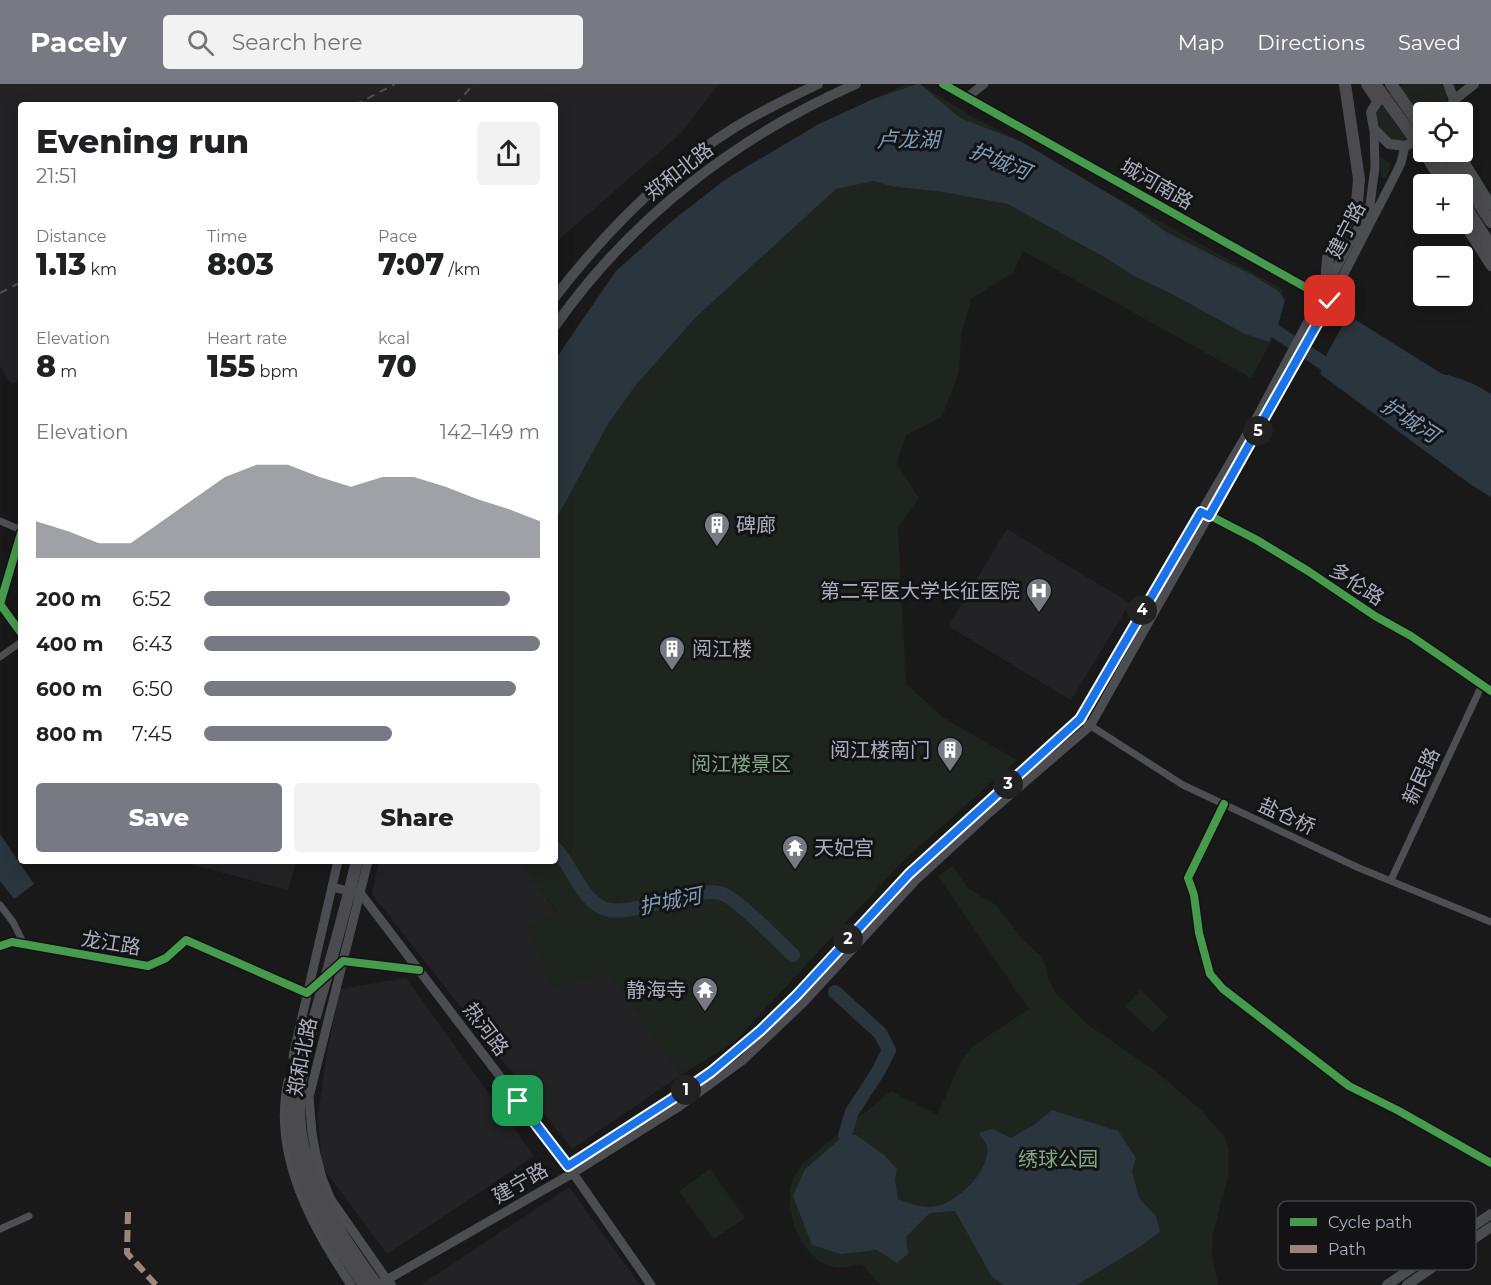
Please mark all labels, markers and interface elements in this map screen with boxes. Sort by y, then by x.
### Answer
search box [163,15,583,69]
text: Pacely [30,25,127,59]
icon: search [184,26,217,59]
text: Search here [232,29,363,56]
text: Map [1178,30,1224,55]
text: Directions [1257,30,1365,55]
text: Saved [1398,30,1461,55]
map controls [1413,102,1473,306]
button: locate [1413,102,1473,162]
text: Evening run [36,121,249,161]
button: share [477,122,540,185]
water label: 卢龙湖 [877,127,942,152]
street label: 郑和北路 [640,137,718,205]
water label: 护城河 [966,138,1038,186]
street label: 城河南路 [1116,154,1198,214]
text: 21:51 [36,164,77,188]
button: + [1413,174,1473,234]
street label: 建宁路 [1322,198,1370,262]
text: Distance [36,227,106,246]
text: Time [207,227,247,246]
text: Pace [378,227,417,246]
text: 1.13 [36,246,86,283]
text: 8:03 [207,246,274,283]
text: 7:07 [378,246,444,283]
button: − [1413,246,1473,306]
text: km [86,260,117,279]
text: /km [444,260,480,279]
pin [1304,275,1355,326]
icon: check [1313,284,1346,317]
text: Elevation [36,329,110,348]
text: Heart rate [207,329,287,348]
text: kcal [378,329,410,348]
text: 8 [36,348,56,385]
text: 155 [207,348,255,385]
text: 70 [378,348,417,385]
text: m [56,362,77,381]
text: bpm [255,362,298,381]
water label: 护城河 [1377,392,1447,450]
pin: 5 [1243,416,1273,446]
text: Elevation [36,420,128,444]
text: 142–149 m [440,420,540,444]
text: 5 [1253,421,1263,440]
building icon: 碑廊 [702,510,732,548]
place label: 碑廊 [736,513,776,537]
street label: 多伦路 [1325,558,1389,610]
hospital icon: 第二军医大学长征医院 [1024,576,1054,614]
place label: 第二军医大学长征医院 [820,579,1020,603]
text: 200 m [36,587,102,611]
text: 6:52 [132,587,171,611]
pin: 4 [1127,595,1157,625]
text: 4 [1136,600,1148,619]
text: 400 m [36,632,104,656]
text: 6:43 [132,632,173,656]
building icon: 阅江楼 [657,634,687,672]
place label: 阅江楼 [692,637,752,661]
text: 600 m [36,677,103,701]
text: 6:50 [132,677,173,701]
text: 800 m [36,722,103,746]
text: 7:45 [132,722,172,746]
building icon: 阅江楼南门 [935,735,965,773]
place label: 阅江楼南门 [830,738,930,762]
street label: 新民路 [1397,744,1445,808]
park label: 阅江楼景区 [691,752,791,776]
pin: 3 [993,769,1023,799]
text: 3 [1003,774,1013,793]
button: Save [36,783,282,852]
button: Share [294,783,540,852]
street label: 盐仓桥 [1255,792,1319,840]
temple icon: 天妃宫 [780,833,810,871]
place label: 天妃宫 [814,836,874,860]
water label: 护城河 [637,882,707,919]
pin: 2 [833,924,863,954]
street label: 龙江路 [79,926,143,960]
text: 2 [843,929,853,948]
temple icon: 静海寺 [690,975,720,1013]
place label: 静海寺 [626,978,686,1002]
street label: 热河路 [458,998,514,1060]
street label: 郑和北路 [283,1015,321,1099]
pin [492,1075,543,1126]
pin: 1 [671,1075,701,1105]
text: 1 [683,1080,689,1099]
icon: arrive [501,1084,534,1117]
park label: 绣球公园 [1018,1147,1098,1171]
street label: 建宁路 [488,1158,552,1208]
legend [1278,1201,1476,1270]
text: Cycle path [1328,1213,1412,1232]
text: Path [1328,1240,1366,1259]

